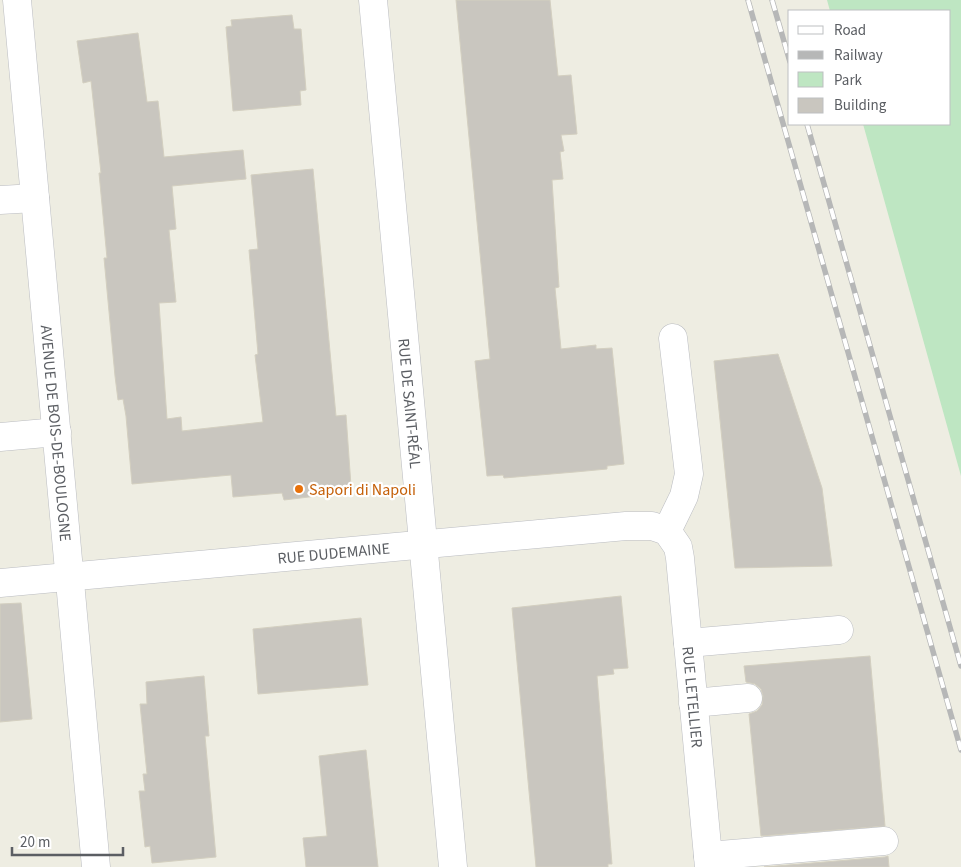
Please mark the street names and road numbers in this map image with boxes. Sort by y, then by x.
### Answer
street label: AVENUE DE BOIS-DE-BOULOGNE [35,324,76,542]
street label: RUE DE SAINT-RÉAL [392,337,426,470]
street label: RUE DUDEMAINE [277,538,391,570]
street label: RUE LETELLIER [676,645,708,749]

